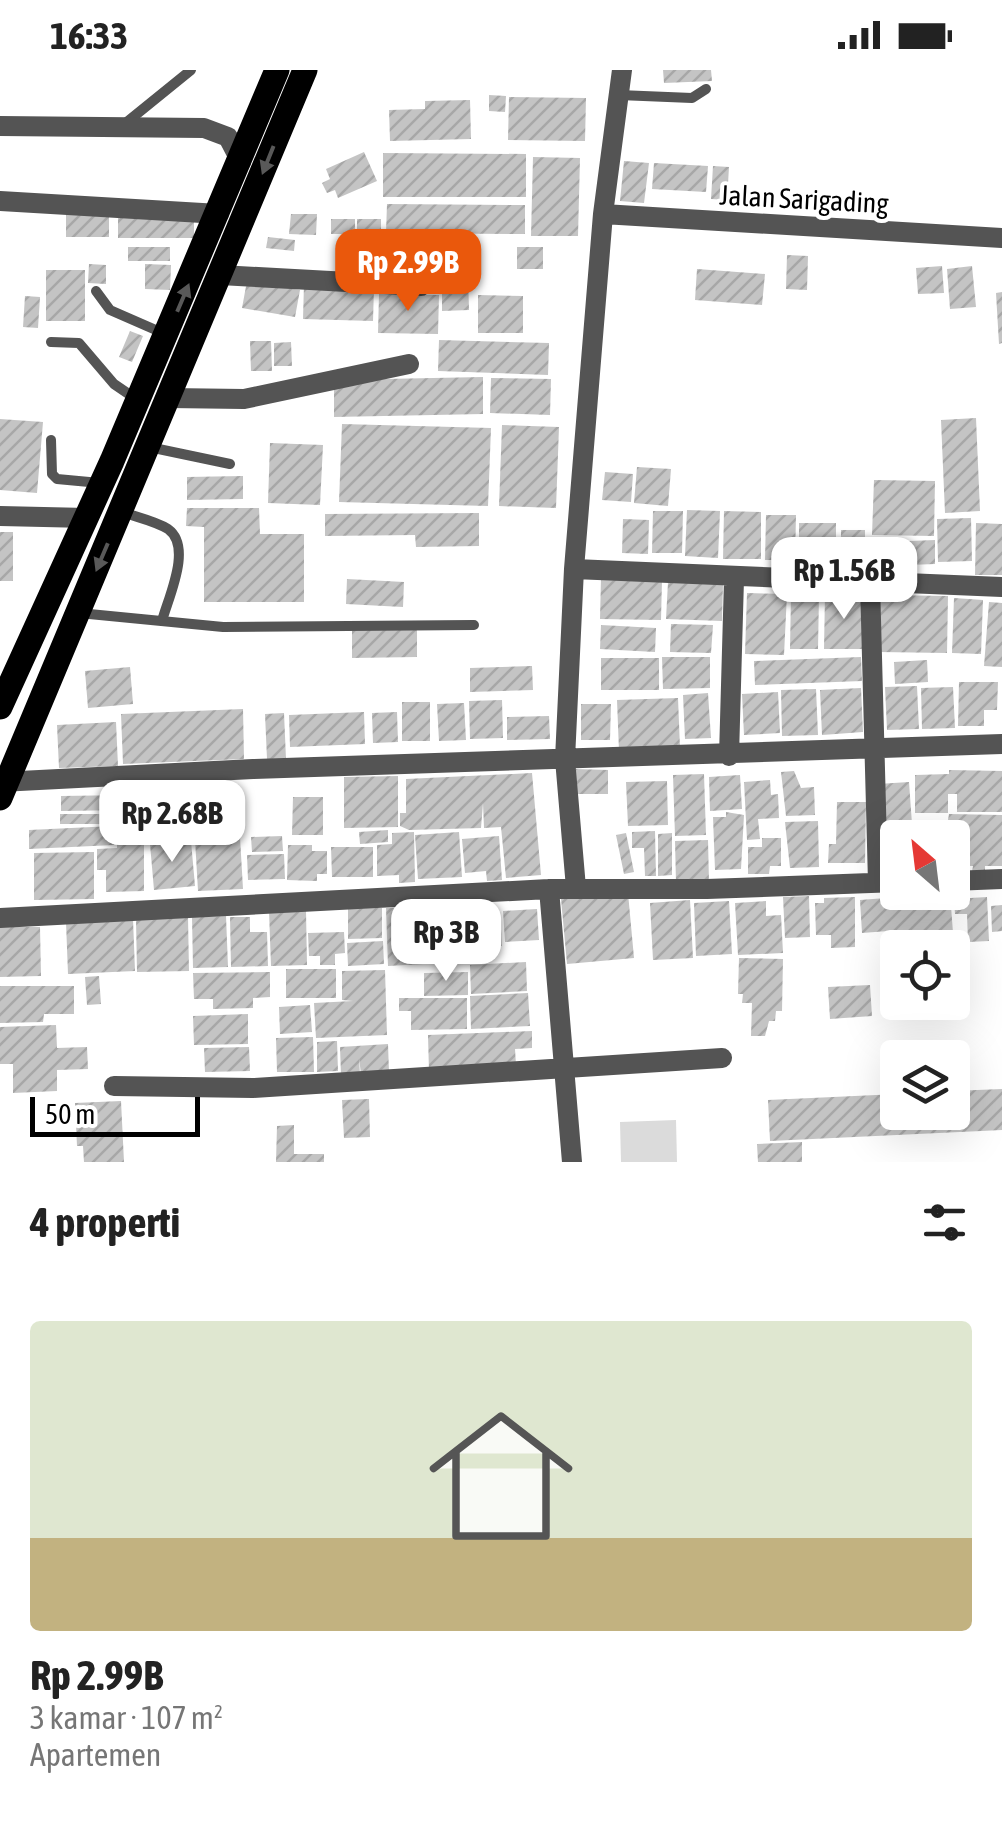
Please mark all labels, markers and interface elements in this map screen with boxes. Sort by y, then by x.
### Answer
text: 16:33 [50,14,128,57]
one-way arrow [260,146,276,176]
street label: Jalan Sarigading [719,179,889,219]
pin: Rp 2.99B [305,229,511,314]
text: Rp 2.99B [357,243,459,280]
one-way arrow [175,283,191,313]
pin: Rp 1.56B [741,537,947,622]
one-way arrow [94,542,110,572]
text: Rp 1.56B [793,551,895,588]
pin: Rp 2.68B [69,780,275,865]
text: Rp 2.68B [121,794,223,831]
north arrow [880,820,970,910]
map controls [880,820,970,1130]
pin: Rp 3B [376,899,516,984]
text: Rp 3B [413,913,479,950]
button: locate [880,930,970,1020]
button: layers [880,1040,970,1130]
scale bar [30,1092,200,1136]
text: 50 m [45,1098,95,1130]
icon: filters [917,1195,972,1250]
text: 4 properti [30,1198,180,1246]
icon: home [411,1386,591,1566]
text: Rp 2.99B [30,1651,163,1699]
text: 3 kamar · 107 m² [30,1699,223,1736]
text: Apartemen [30,1736,161,1773]

